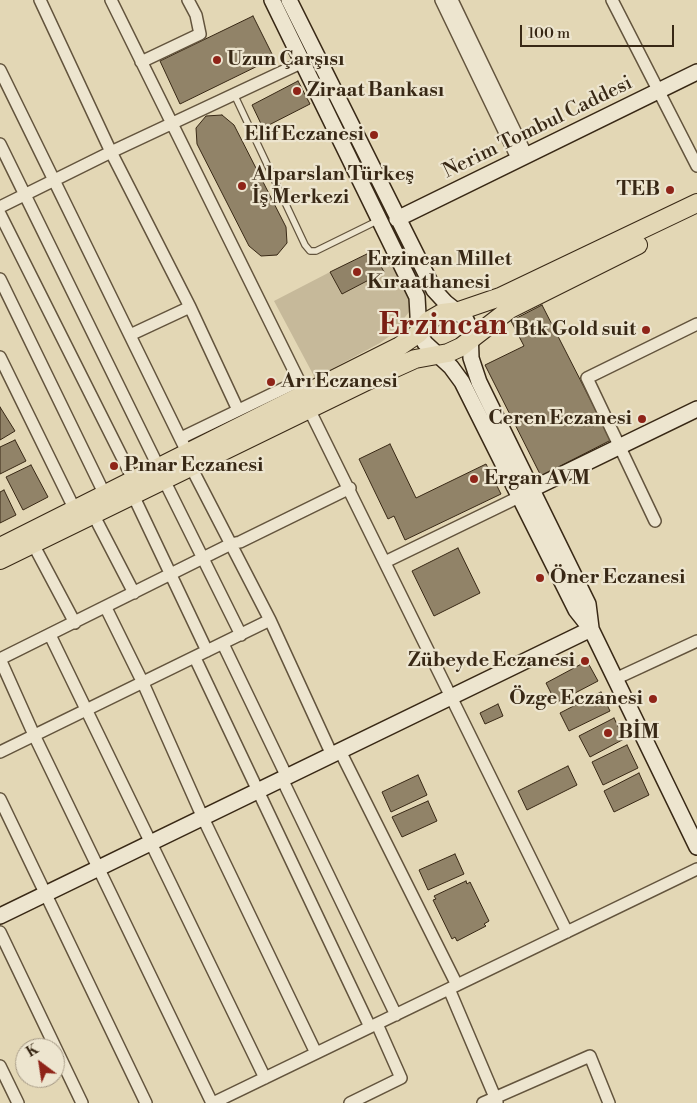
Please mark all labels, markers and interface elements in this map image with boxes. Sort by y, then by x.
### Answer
scale bar [522,15,676,47]
text: 100 m [528,24,570,43]
place label: Uzun Çarşısı [227,48,344,72]
marker: Uzun Çarşısı [211,54,223,66]
street label: Nerim Tombul Caddesi [439,72,637,184]
place label: Ziraat Bankası [307,79,444,103]
marker: Ziraat Bankası [291,85,303,97]
place label: Elif Eczanesi [244,123,364,147]
marker: Elif Eczanesi [368,129,380,141]
place label: Alparslan Türkeş İş Merkezi [252,163,414,210]
place label: TEB [617,178,660,202]
marker: Alparslan Türkeş İş Merkezi [236,180,248,192]
marker: TEB [664,184,676,196]
place label: Erzincan Millet Kıraathanesi [367,248,512,295]
marker: Erzincan Millet Kıraathanesi [351,266,363,278]
district label: Erzincan [379,309,507,345]
place label: Btk Gold suit [514,318,636,342]
marker: Btk Gold suit [640,324,652,336]
place label: Arı Eczanesi [281,370,398,394]
marker: Arı Eczanesi [265,376,277,388]
place label: Ceren Eczanesi [488,407,632,431]
marker: Ceren Eczanesi [636,413,648,425]
place label: Pınar Eczanesi [124,454,263,478]
marker: Pınar Eczanesi [108,460,120,472]
place label: Ergan AVM [484,467,590,491]
marker: Ergan AVM [468,473,480,485]
place label: Öner Eczanesi [550,566,685,590]
marker: Öner Eczanesi [534,572,546,584]
place label: Zübeyde Eczanesi [408,649,575,673]
marker: Zübeyde Eczanesi [579,655,591,667]
place label: Özge Eczanesi [509,687,643,711]
marker: Özge Eczanesi [647,693,659,705]
place label: BİM [618,721,659,745]
marker: BİM [602,727,614,739]
north arrow [15,1038,65,1088]
text: K [23,1040,42,1062]

